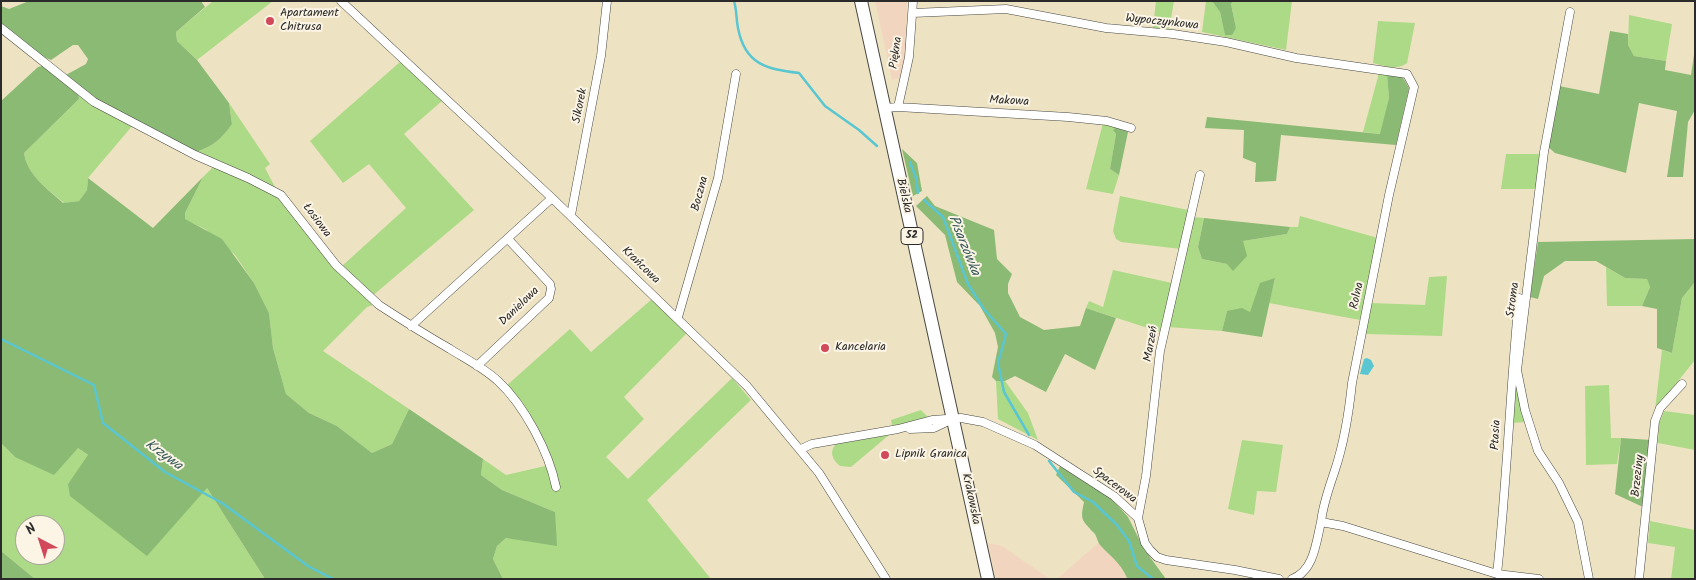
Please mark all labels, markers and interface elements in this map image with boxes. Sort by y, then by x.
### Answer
place label: Apartament Chitrusa [280,7,339,35]
street label: Wypoczynkowa [1125,12,1199,34]
marker: Apartament Chitrusa [264,15,276,27]
street label: Piękna [888,36,906,70]
street label: Sikorek [571,87,591,125]
street label: Makowa [989,94,1029,110]
street label: Boczna [689,175,713,213]
street label: Bielska [892,177,914,215]
street label: Łosiowa [299,201,333,241]
water label: Pisarzówka [943,214,983,278]
road number: 52 [901,228,923,245]
street label: Krańcowa [618,244,662,288]
street label: Rolna [1348,281,1368,311]
street label: Stroma [1504,281,1524,319]
street label: Danielowa [497,284,543,330]
street label: Marzeń [1142,325,1162,363]
place label: Kancelaria [835,341,886,355]
marker: Kancelaria [819,342,831,354]
street label: Ptasia [1489,419,1505,451]
water label: Krzywa [141,437,185,475]
place label: Lipnik Granica [895,448,967,462]
marker: Lipnik Granica [879,449,891,461]
street label: Brzeziny [1630,454,1648,498]
street label: Spacerowa [1089,465,1139,507]
street label: Krakowska [958,472,982,526]
north arrow [15,515,65,565]
text: N [21,518,41,541]

